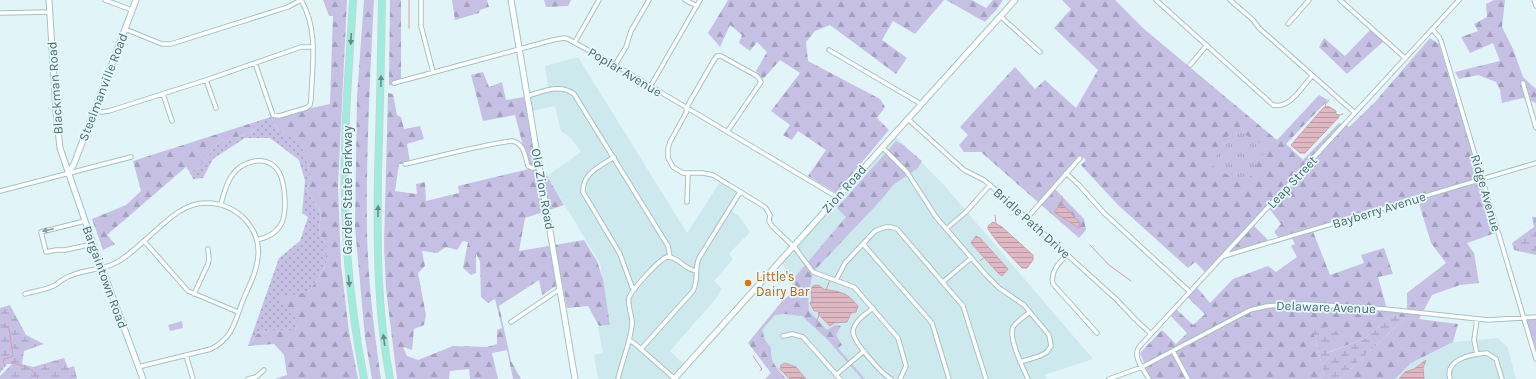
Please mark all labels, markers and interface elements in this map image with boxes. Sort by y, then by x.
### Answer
street label: Steelmanville Road [76,31,130,143]
one-way arrow [347,33,354,45]
street label: Blackman Road [44,41,66,135]
street label: Poplar Avenue [585,44,665,100]
one-way arrow [377,75,384,87]
street label: Garden State Parkway [340,125,355,255]
street label: Old Zion Road [528,147,558,231]
street label: Leap Street [1264,153,1320,211]
street label: Ridge Avenue [1468,153,1504,234]
street label: Zion Road [819,162,869,216]
street label: Bridle Path Drive [990,185,1074,262]
street label: Bayberry Avenue [1330,189,1428,231]
one-way arrow [375,204,381,217]
street label: Bargaintown Road [79,224,131,330]
one-way arrow [42,227,54,233]
place label: Little's Dairy Bar [756,269,810,299]
one-way arrow [346,275,353,287]
marker: Little's Dairy Bar [743,278,753,288]
street label: Delaware Avenue [1276,298,1376,316]
one-way arrow [381,334,387,347]

